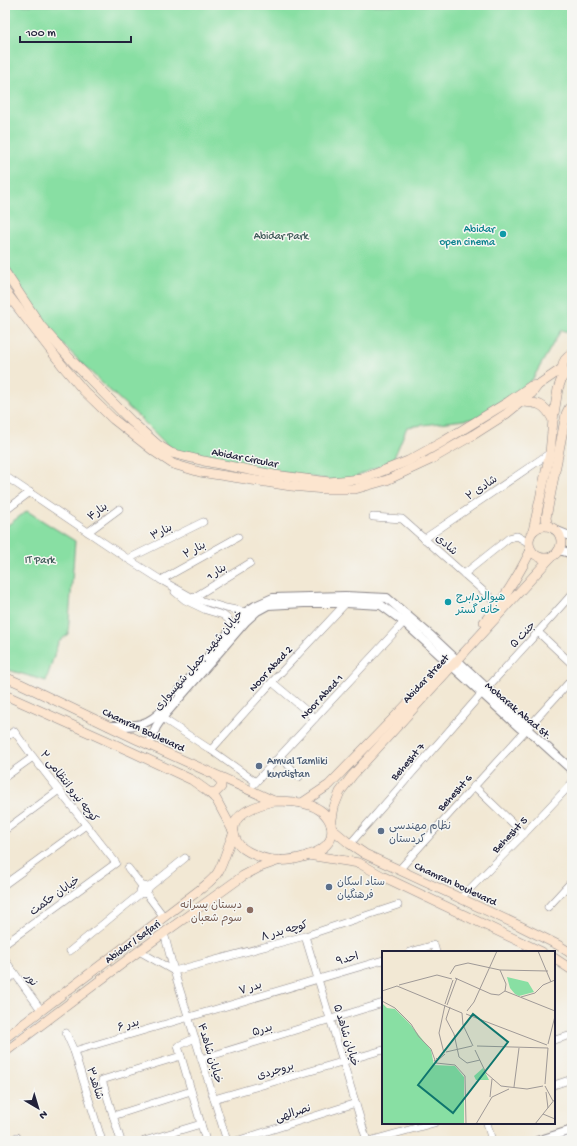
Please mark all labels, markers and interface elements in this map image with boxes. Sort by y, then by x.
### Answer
scale bar [20,18,131,44]
text: 100 m [25,27,56,41]
place label: Abidar open cinema [439,224,496,249]
marker: Abidar open cinema [498,229,508,239]
park label: Abidar Park [254,231,309,243]
street label: Abidar Circular [210,447,280,471]
street label: شادی ۲ [464,473,500,503]
street label: بنار۴ [85,500,111,524]
street label: بنار۳ [149,521,175,543]
street label: شادی [432,532,460,558]
street label: بنار ۲ [181,539,208,562]
park label: IT Park [25,555,56,567]
street label: بنار 1 [204,561,229,584]
place label: هیوالرد/برج خانه گستر [455,591,505,617]
marker: هیوالرد/برج خانه گستر [443,597,453,607]
street label: خیابان شهید جمیل شهسواری [152,608,246,714]
street label: جنت ۵ [508,620,539,651]
street label: Noor Abad 2 [247,644,296,695]
street label: Abidar street [401,651,453,706]
street label: Noor Abad 1 [299,672,346,722]
street label: Mobarak Abad St. [482,680,553,743]
street label: Chamran Boulevard [100,706,188,756]
street label: Behesht 7 [388,741,428,784]
street label: کوچه نیرو انتظامی ۲ [37,749,101,825]
place label: Amval Tamliki kurdistan [267,756,328,781]
marker: Amval Tamliki kurdistan [254,761,264,771]
street label: Behesht 6 [435,772,475,815]
street label: Behesht 5 [490,815,531,857]
place label: نظام مهندسی کردستان [389,820,451,846]
marker: نظام مهندسی کردستان [376,826,386,836]
street label: Chamran boulevard [412,860,500,910]
street label: خیابان حکمت [27,874,82,919]
place label: ستاد اسکان فرهنگیان [337,876,385,902]
marker: ستاد اسکان فرهنگیان [324,882,334,892]
place label: دبستان پسرانه سوم شعبان [180,899,242,926]
marker: دبستان پسرانه سوم شعبان [245,905,255,915]
street label: Abidar / Safari [102,918,163,967]
street label: کوچه بدر ۸ [259,918,310,944]
street label: احد۹ [335,950,360,969]
inset map [382,951,555,1124]
street label: نور [21,971,39,989]
street label: بدر ۷ [238,980,264,998]
street label: خیابان شاهد ۵ [330,1003,361,1068]
street label: بدر ۶ [116,1016,141,1035]
street label: خیابان شاهد۴ [194,1022,225,1085]
street label: بدر۵ [251,1022,274,1040]
street label: بروجردی [256,1061,295,1083]
street label: شاهد۳ [83,1066,106,1101]
north arrow [18,1088,58,1128]
street label: نصرالهی [274,1101,313,1125]
text: N [36,1107,49,1121]

